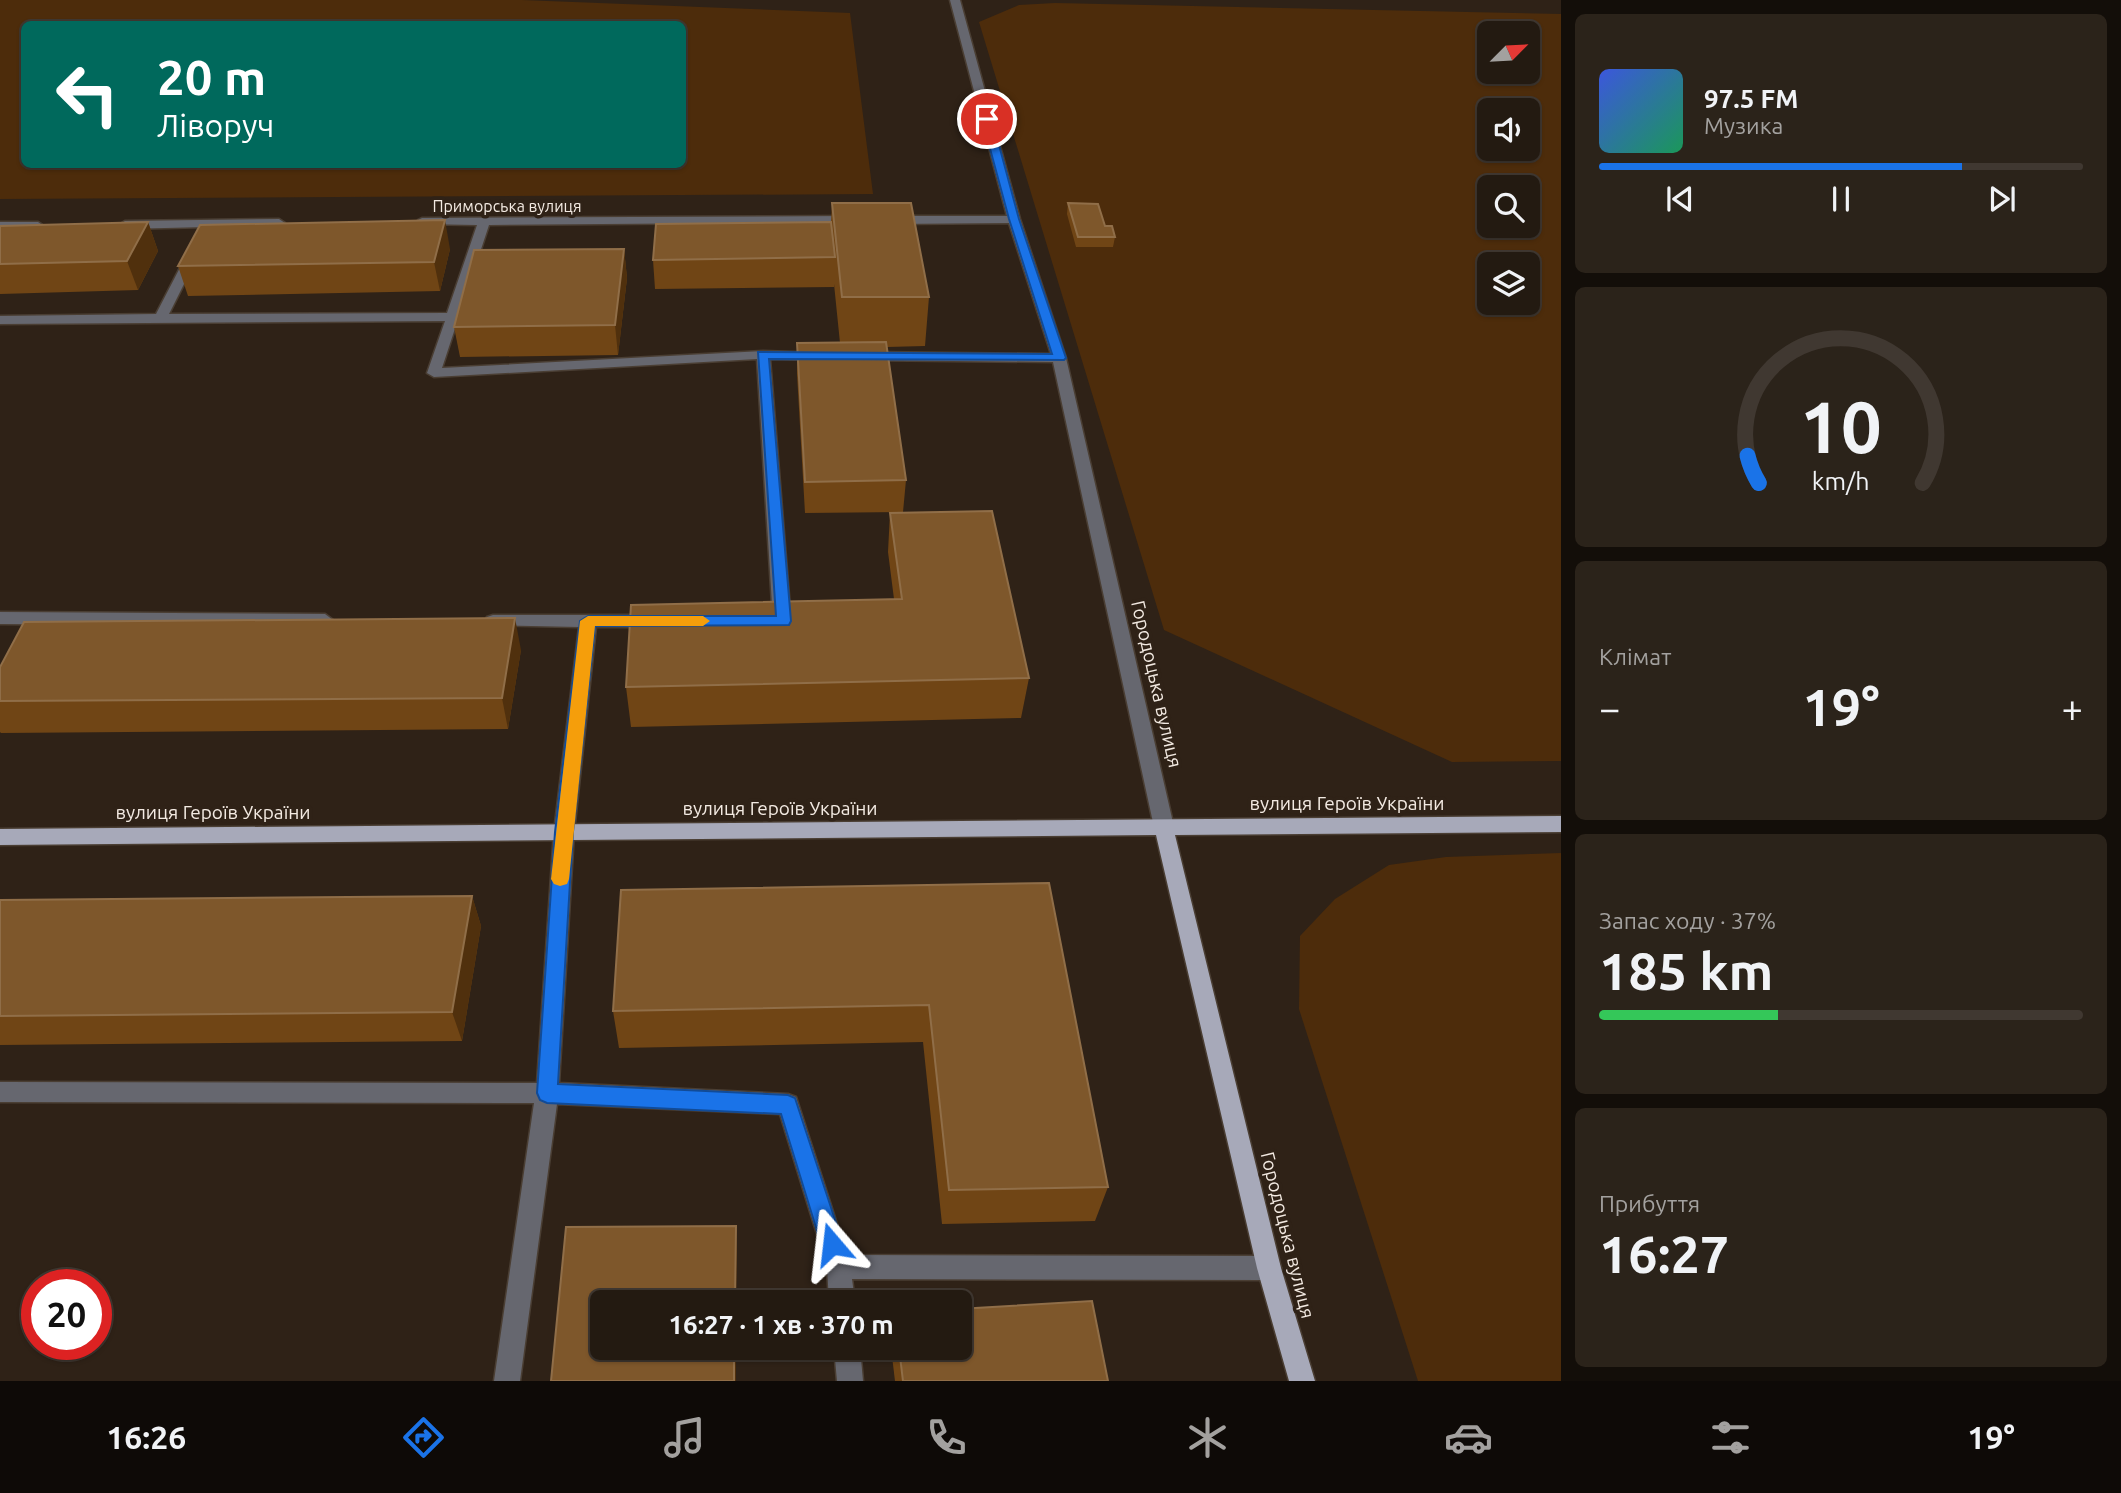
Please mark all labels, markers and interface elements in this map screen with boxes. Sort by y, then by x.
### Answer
north arrow [1477,21,1540,84]
map controls [1477,21,1540,315]
icon: left [42,49,133,140]
text: 20 m [157,49,266,104]
text: 97.5 FM [1704,84,1798,113]
pin [957,89,1017,149]
button: sound [1477,98,1540,161]
icon: arrive [968,100,1006,138]
text: Ліворуч [157,107,274,143]
text: Музика [1704,113,1783,138]
button: search [1477,175,1540,238]
icon: previous [1661,180,1699,218]
icon: pause [1822,180,1860,218]
icon: next [1983,180,2021,218]
street label: Приморська вулиця [432,197,582,215]
button: layers [1477,252,1540,315]
text: 10 [1800,386,1882,468]
text: km/h [1812,467,1870,495]
street label: Городоцька вулиця [1127,598,1187,770]
text: Клімат [1599,644,1671,669]
text: 19° [1802,678,1880,736]
text: − [1599,687,1620,729]
text: + [2062,687,2083,729]
street label: вулиця Героїв України [1249,792,1445,814]
street label: вулиця Героїв України [682,797,878,819]
street label: вулиця Героїв України [115,801,311,823]
text: Запас ходу · 37% [1599,908,1776,933]
text: 185 km [1599,942,1773,1000]
street label: Городоцька вулиця [1257,1149,1319,1321]
text: Прибуття [1599,1191,1700,1216]
position arrow [795,1207,869,1281]
text: 16:27 [1599,1225,1729,1283]
speed limit sign: 20 [21,1269,112,1360]
text: 16:27 · 1 хв · 370 m [668,1310,894,1339]
icon: directions [399,1413,448,1462]
icon: music [660,1413,709,1462]
icon: phone [922,1413,971,1462]
icon: climate [1183,1413,1232,1462]
icon: car [1444,1413,1493,1462]
icon: filters [1706,1413,1755,1462]
text: 16:26 [106,1419,186,1455]
text: 19° [1967,1419,2015,1455]

